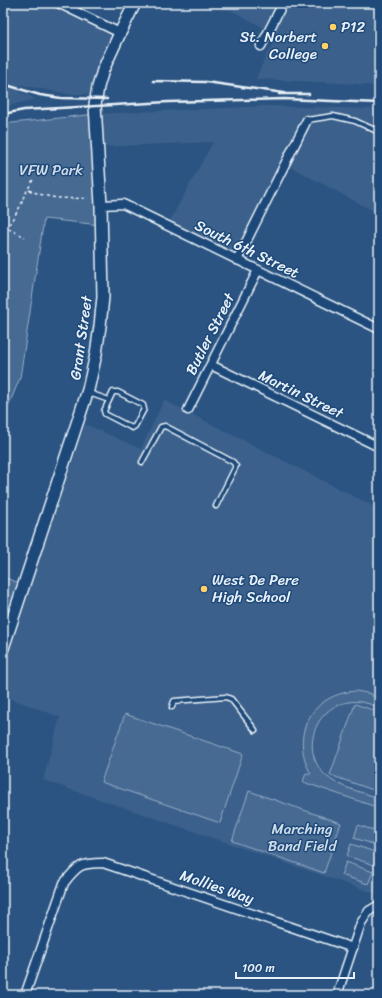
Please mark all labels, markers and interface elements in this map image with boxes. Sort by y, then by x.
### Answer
place label: P12 [341,14,366,40]
marker: P12 [328,22,338,32]
place label: St. Norbert College [240,24,317,67]
marker: St. Norbert College [320,41,330,51]
park label: VFW Park [19,157,83,183]
street label: South 6th Street [190,212,304,286]
street label: Butler Street [178,288,242,380]
street label: Grant Street [62,293,100,382]
street label: Martin Street [254,362,349,426]
place label: West De Pere High School [212,567,299,610]
marker: West De Pere High School [199,584,209,594]
park label: Marching Band Field [268,816,337,859]
street label: Mollies Way [176,862,258,912]
scale bar [236,954,354,980]
text: 100 m [242,957,275,979]

